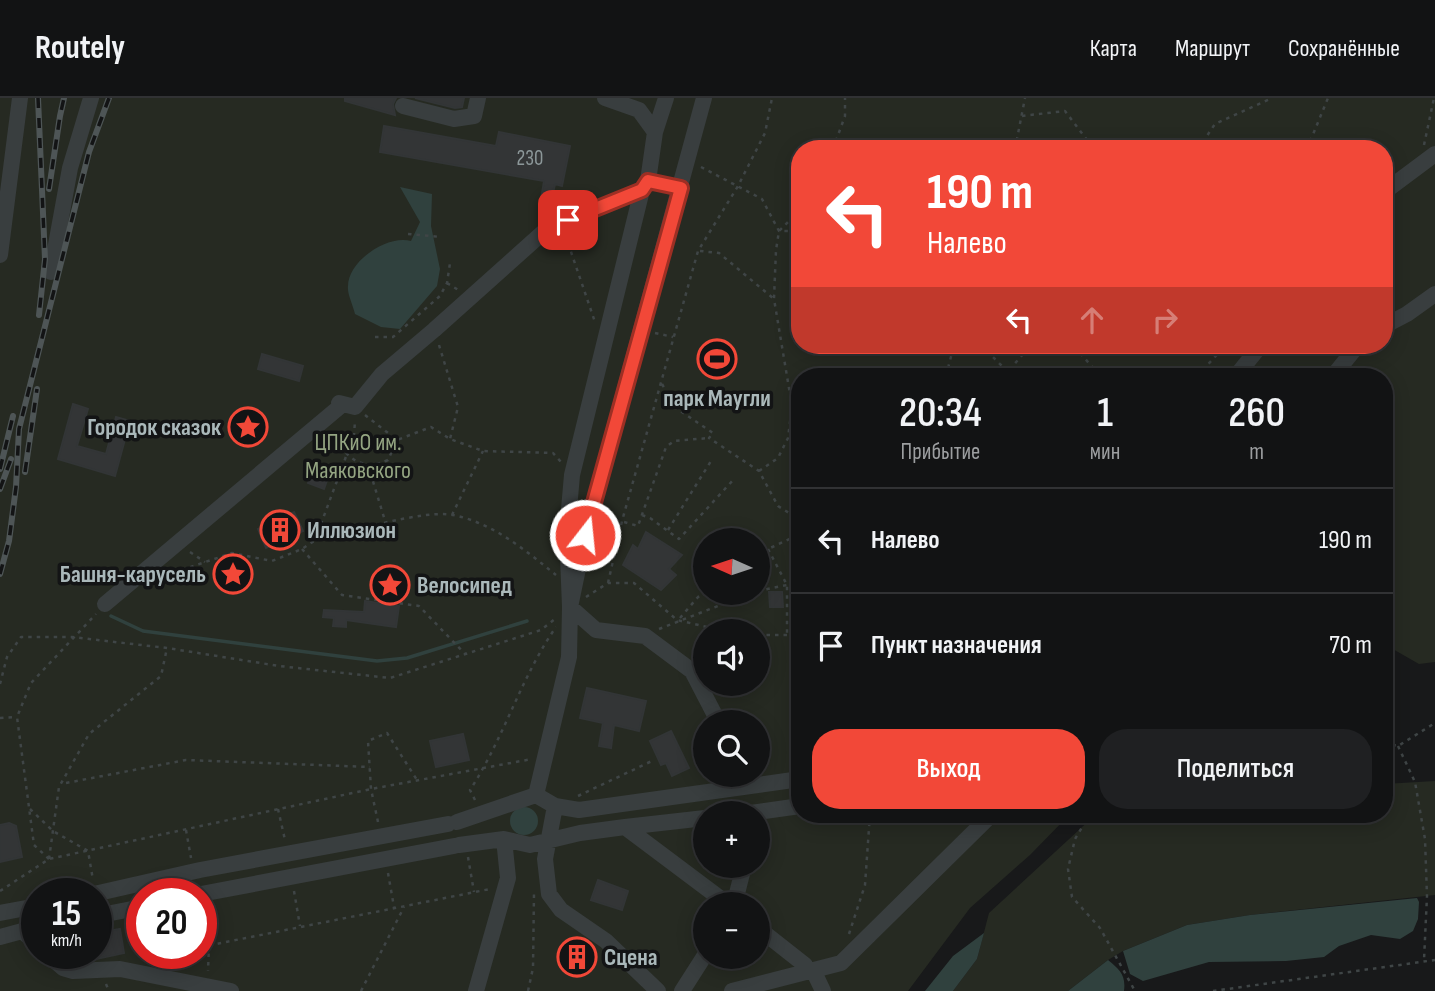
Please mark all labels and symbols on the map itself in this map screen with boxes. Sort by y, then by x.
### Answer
house number: 230 [517,146,543,171]
pin [538,190,598,250]
sports icon: парк Маугли [696,338,738,380]
place label: парк Маугли [663,384,771,413]
place icon: Городок сказок [227,406,269,448]
place label: Городок сказок [87,413,222,442]
park label: ЦПКиО им. Маяковского [305,428,411,485]
position arrow [548,498,622,572]
building icon: Иллюзион [259,509,301,551]
place label: Иллюзион [307,516,396,545]
north arrow [693,528,770,606]
place icon: Башня-карусель [212,553,254,595]
place label: Башня-карусель [60,560,206,589]
place icon: Велосипед [369,564,411,606]
place label: Велосипед [417,571,512,600]
speed limit sign: 20 [126,878,217,969]
building icon: Сцена [556,936,598,978]
place label: Сцена [604,943,658,972]

